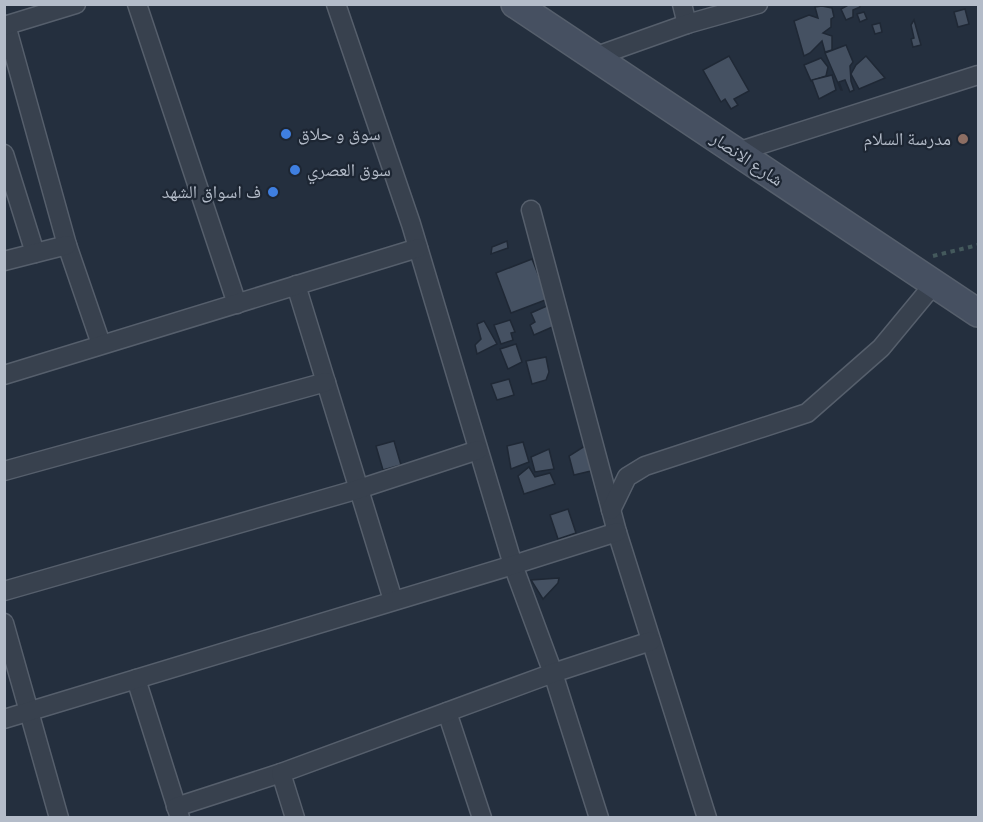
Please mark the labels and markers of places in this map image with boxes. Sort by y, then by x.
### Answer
place label: سوق و حلاق [298,123,381,145]
marker: سوق و حلاق [279,127,293,141]
place label: مدرسة السلام [863,128,951,151]
marker: مدرسة السلام [956,132,970,146]
place label: سوق العصري [307,159,391,185]
marker: سوق العصري [288,163,302,177]
place label: ف اسواق الشهد [162,181,261,203]
marker: ف اسواق الشهد [266,185,280,199]

